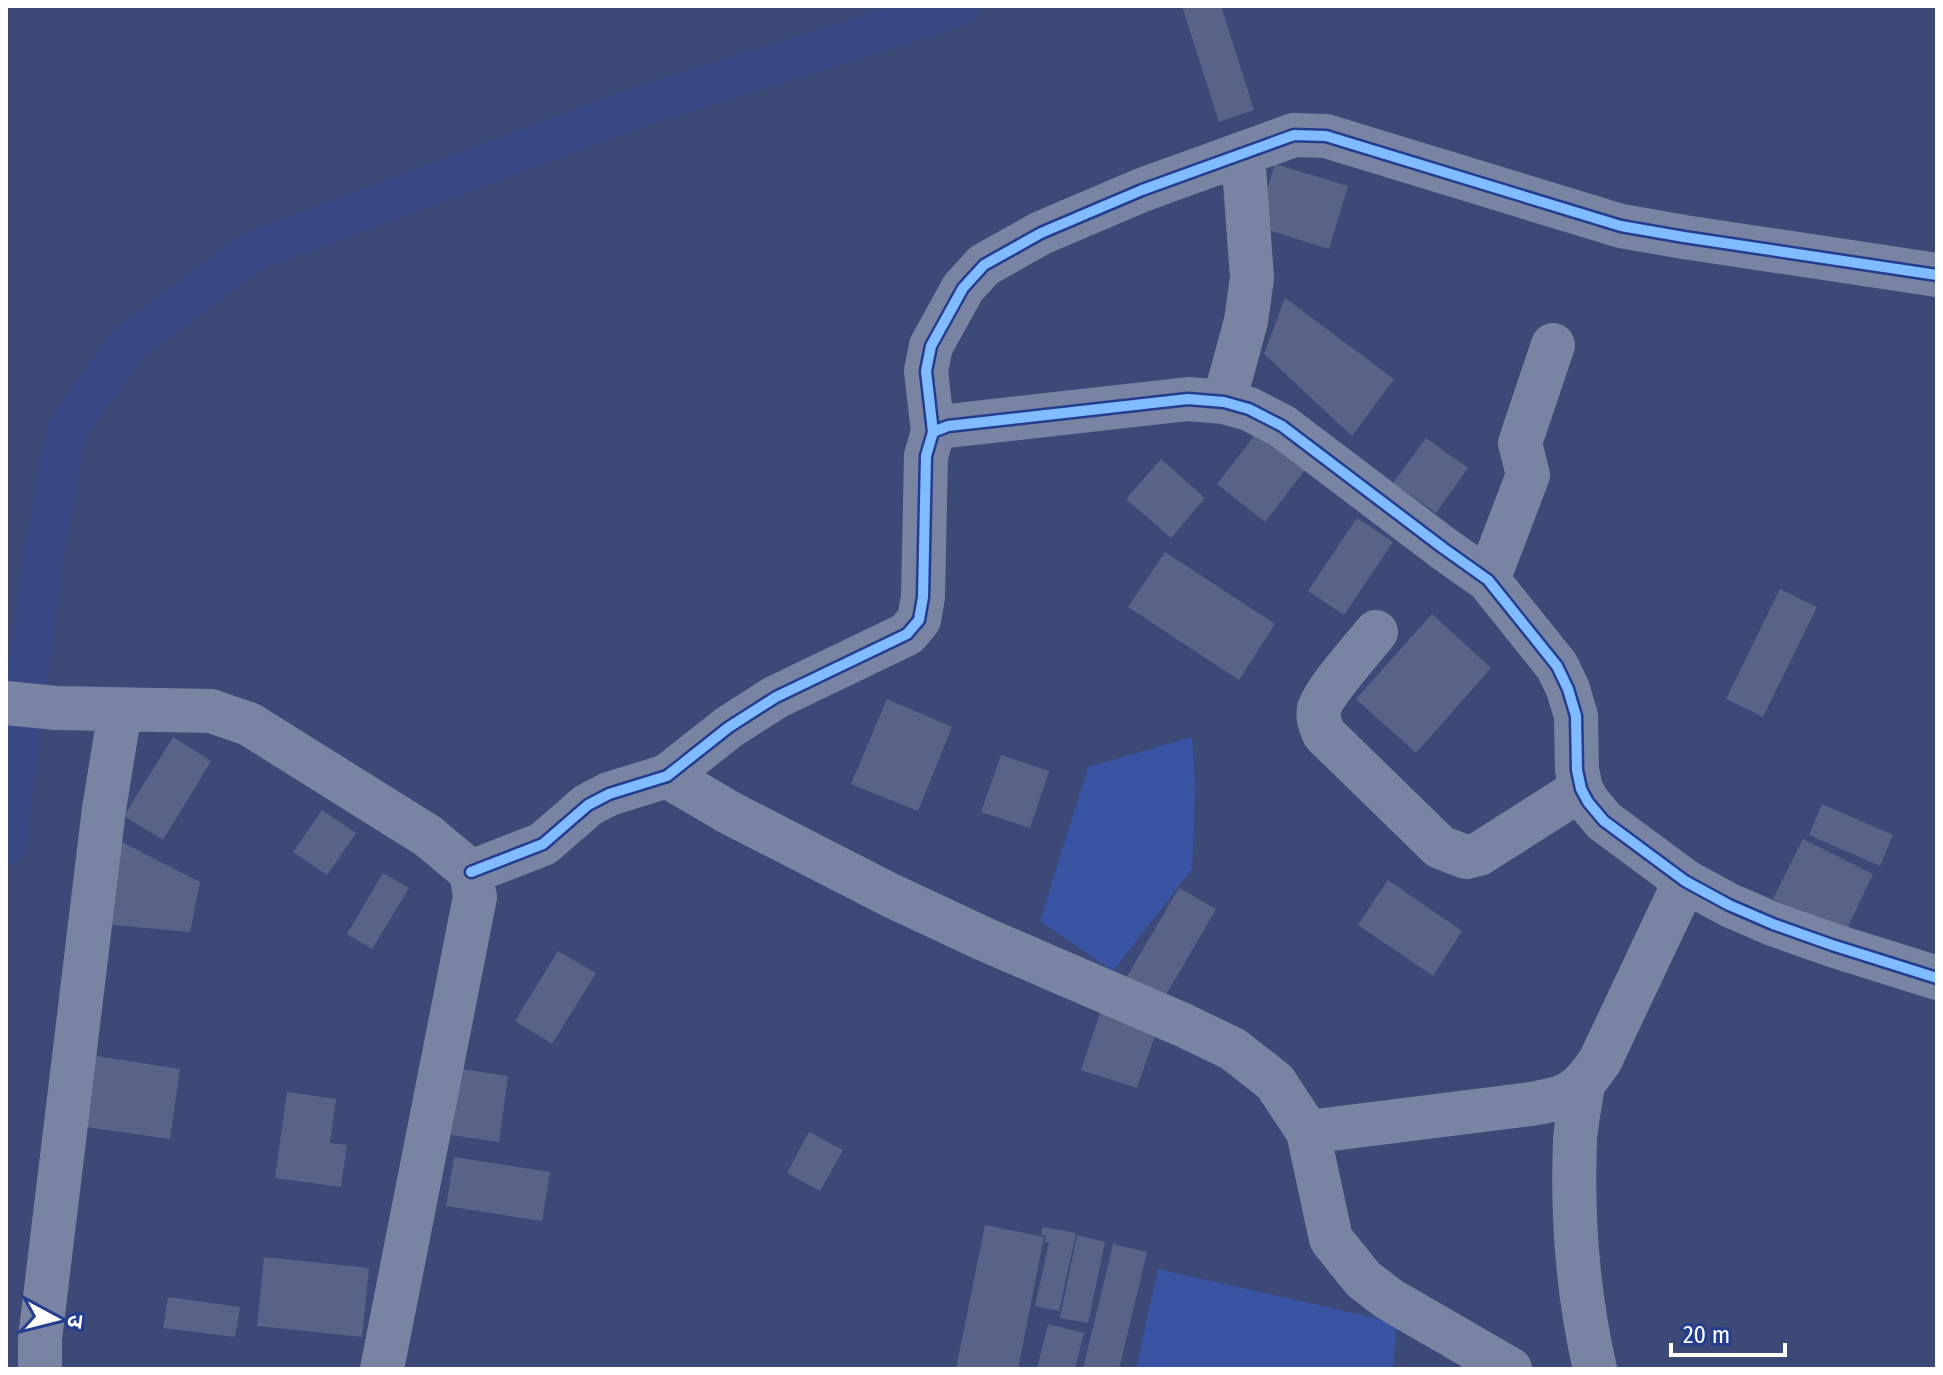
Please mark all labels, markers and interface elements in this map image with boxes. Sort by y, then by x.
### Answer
north arrow [16,1279,96,1359]
scale bar [1671,1307,1785,1357]
text: उ [61,1313,90,1331]
text: 20 m [1683,1321,1730,1349]

